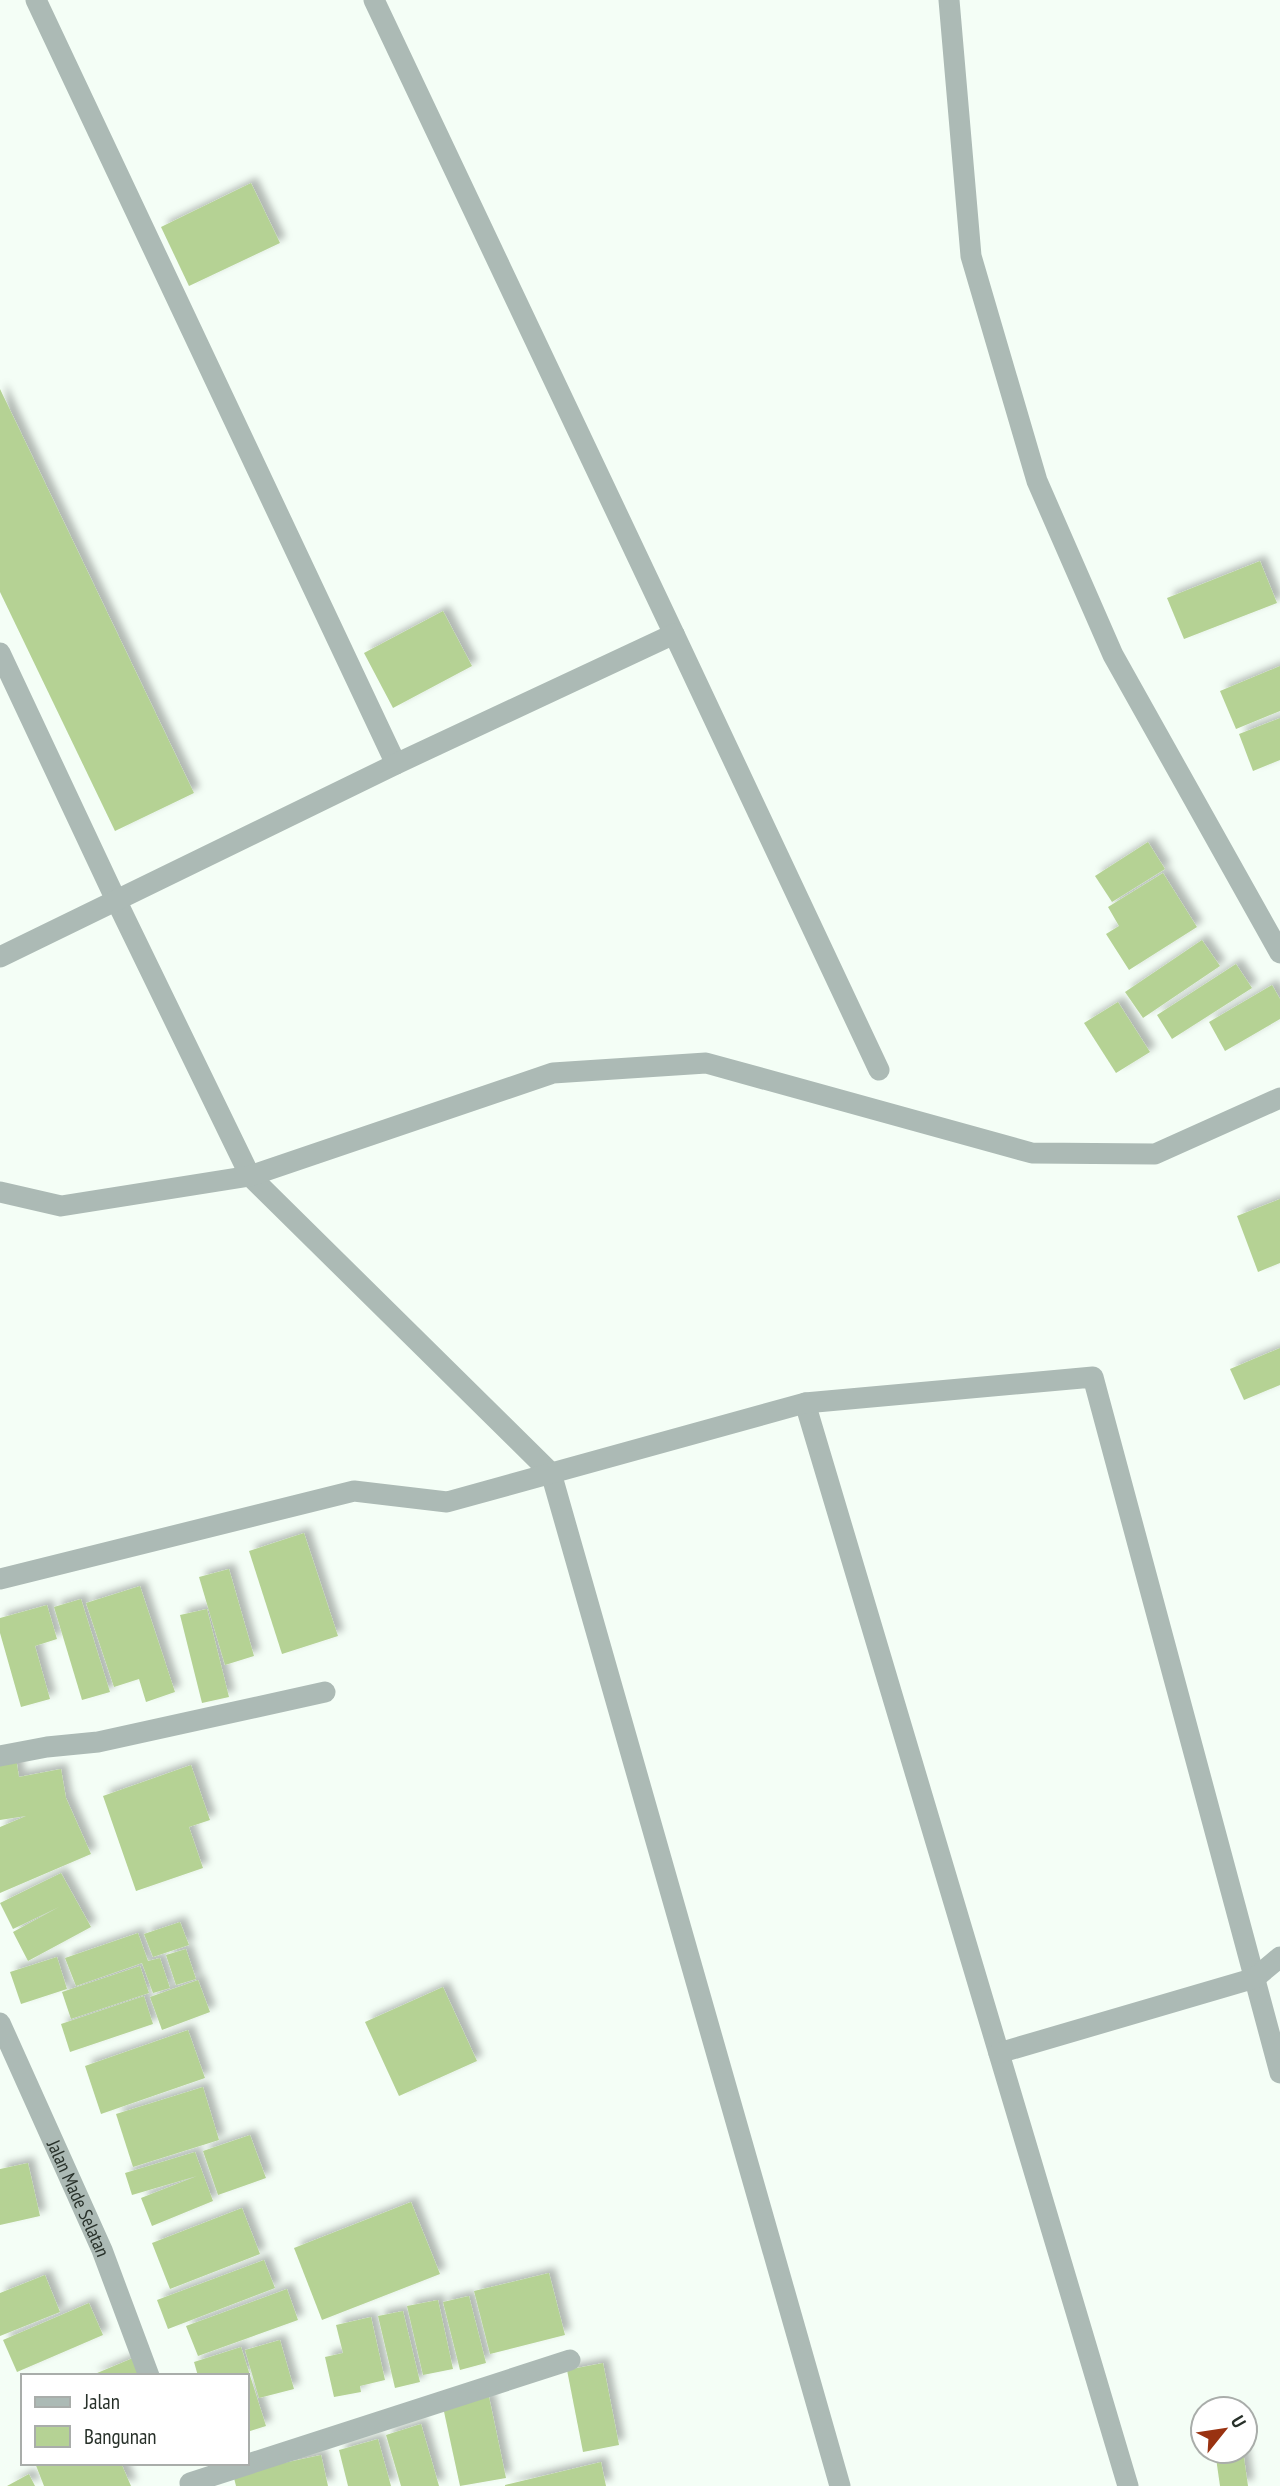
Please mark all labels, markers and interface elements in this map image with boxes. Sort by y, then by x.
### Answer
street label: Jalan Made Selatan [42,2135,115,2260]
legend [21,2374,248,2465]
text: Jalan [83,2388,120,2415]
north arrow [1189,2395,1259,2465]
text: U [1226,2411,1252,2432]
text: Bangunan [84,2423,157,2450]

